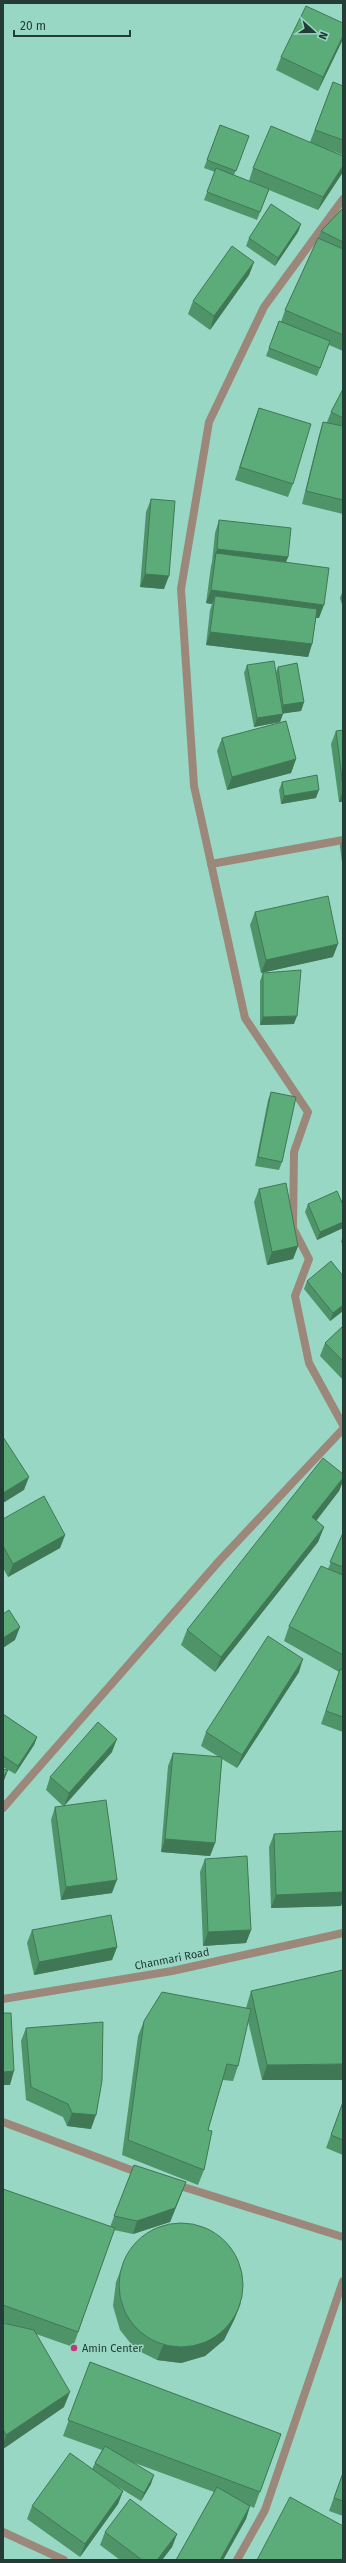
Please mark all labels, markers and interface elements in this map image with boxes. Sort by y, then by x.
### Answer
scale bar [14,12,130,38]
north arrow [294,12,334,52]
text: 20 m [20,19,46,33]
text: N [315,30,330,41]
street label: Chanmari Road [133,1945,211,1973]
place label: Amin Center [82,2342,143,2355]
marker: Amin Center [69,2343,79,2353]

